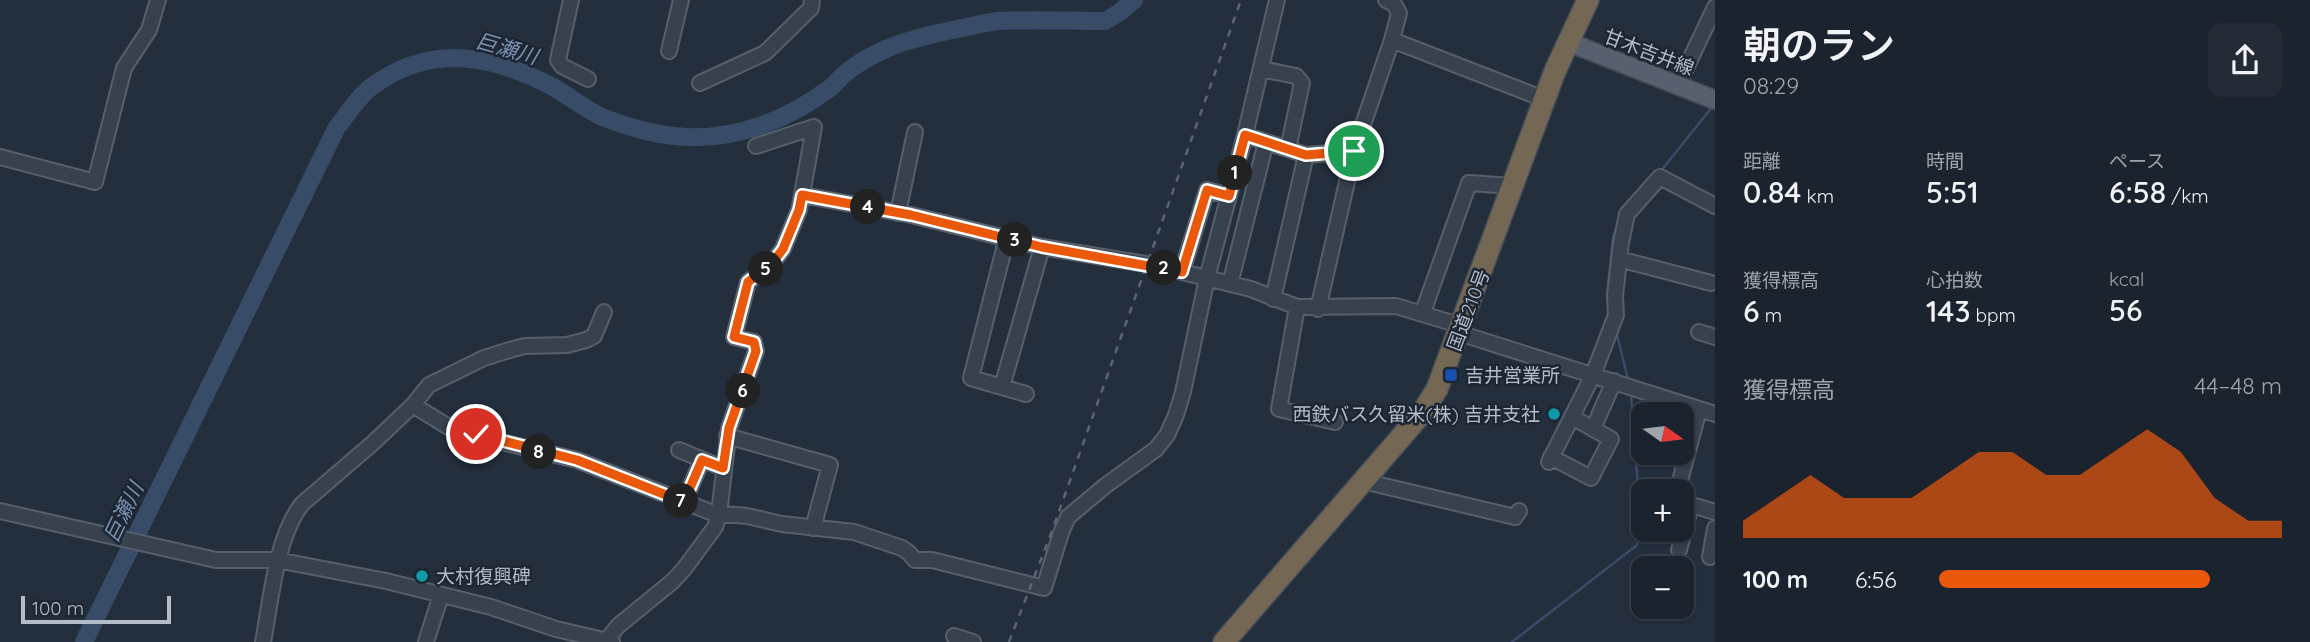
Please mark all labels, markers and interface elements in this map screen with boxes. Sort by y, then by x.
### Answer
text: 朝のラン [1743,21,1895,69]
button: share [2208,23,2282,97]
street label: 甘木吉井線 [1600,24,1698,80]
water label: 巨瀬川 [473,27,543,70]
text: 08:29 [1743,71,1799,100]
pin [1324,121,1384,181]
icon: arrive [1335,132,1373,170]
text: 距離 [1743,149,1781,173]
text: 時間 [1926,149,1964,173]
text: ペース [2109,149,2165,173]
pin: 1 [1218,156,1252,190]
text: 1 [1231,160,1238,184]
text: 0.84 [1743,173,1801,211]
text: 5:51 [1926,173,1979,211]
text: 6:58 [2109,173,2166,211]
text: km [1801,184,1834,208]
text: /km [2166,184,2209,208]
pin: 4 [850,190,886,224]
text: 4 [862,194,873,218]
pin: 3 [998,222,1032,258]
text: 3 [1009,227,1020,251]
pin: 2 [1146,250,1182,286]
pin: 5 [748,252,784,286]
text: 2 [1158,255,1169,279]
text: 5 [760,256,771,280]
street label: 国道210号 [1441,266,1495,354]
text: kcal [2109,267,2144,291]
text: 獲得標高 [1743,268,1819,292]
text: 心拍数 [1926,268,1983,292]
text: 56 [2109,291,2142,329]
text: 6 [1743,292,1759,330]
text: 143 [1926,292,1970,330]
text: m [1759,303,1782,327]
text: bpm [1970,303,2016,327]
place label: 吉井営業所 [1465,363,1560,387]
marker: 吉井営業所 [1443,367,1459,383]
text: 44–48 m [2194,371,2282,400]
pin: 6 [726,374,760,408]
text: 獲得標高 [1743,375,1835,404]
text: 6 [737,378,748,402]
place label: 西鉄バス久留米(株) 吉井支社 [1293,402,1540,426]
north arrow [1631,402,1694,466]
map controls [1631,402,1694,619]
pin [446,404,506,464]
marker: 西鉄バス久留米(株) 吉井支社 [1546,406,1562,422]
icon: check [457,415,495,453]
pin: 8 [522,434,556,470]
text: 8 [533,439,544,463]
water label: 巨瀬川 [98,476,149,546]
button: + [1631,479,1694,542]
pin: 7 [664,484,698,518]
text: 7 [675,488,686,512]
button: − [1631,556,1694,619]
place label: 大村復興碑 [436,564,531,588]
text: 100 m [1743,565,1808,594]
text: 6:56 [1855,565,1897,594]
marker: 大村復興碑 [414,568,430,584]
scale bar [21,593,172,625]
text: 100 m [32,596,84,620]

